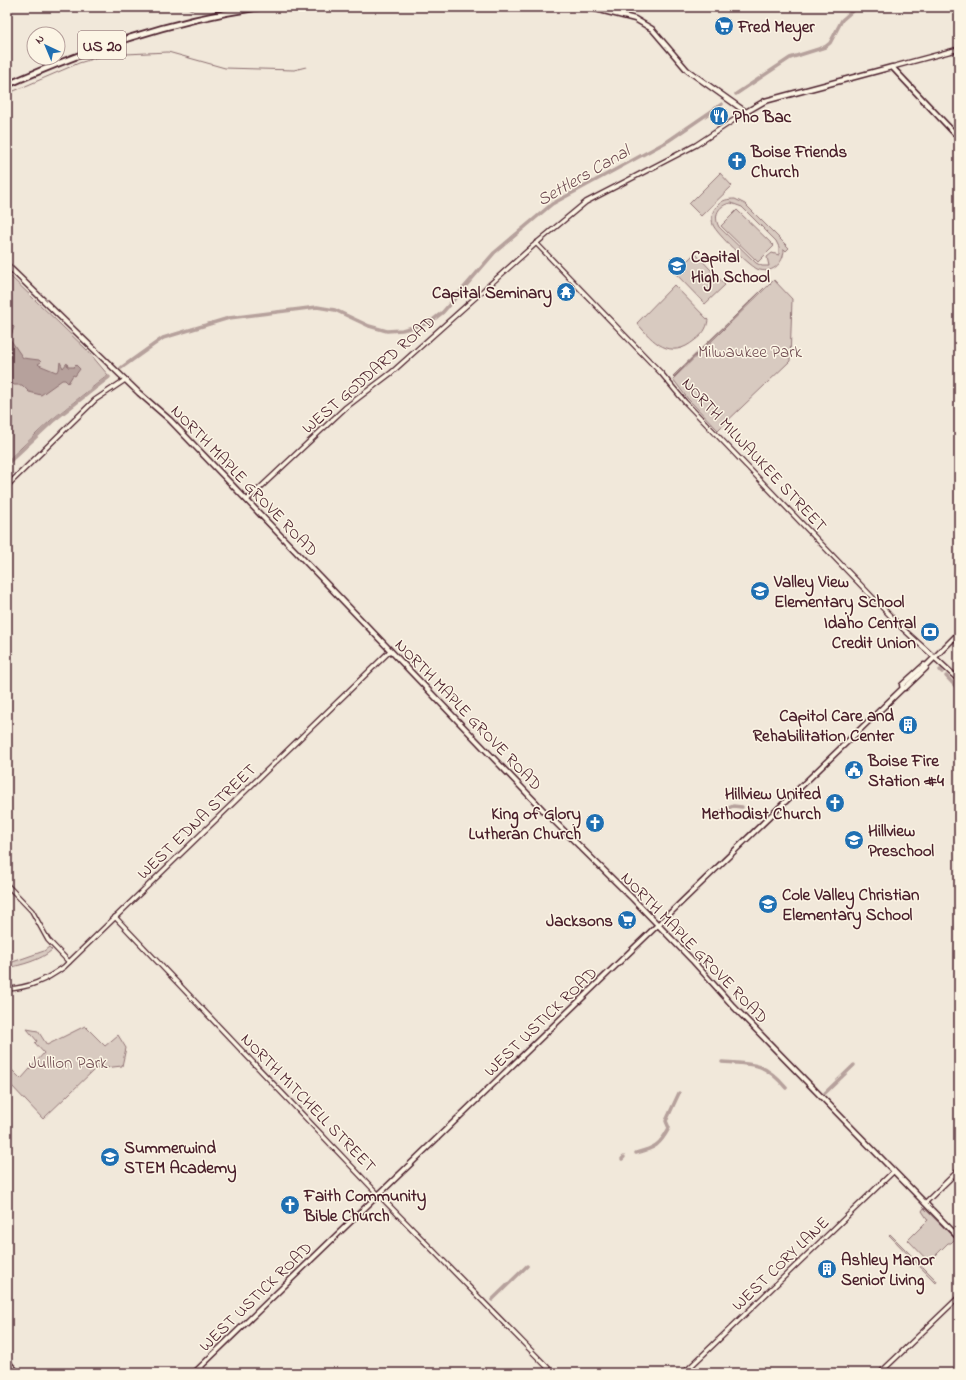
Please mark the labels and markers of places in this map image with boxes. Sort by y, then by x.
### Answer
supermarket icon: Fred Meyer [713,15,735,37]
place label: Fred Meyer [737,15,815,42]
restaurant icon: Pho Bac [708,105,730,127]
place label: Pho Bac [733,105,792,130]
place label: Boise Friends Church [750,140,847,185]
church icon: Boise Friends Church [726,150,748,172]
place label: Capital High School [691,245,770,292]
school or university icon: Capital High School [666,255,688,277]
place label: Capital Seminary [432,281,553,308]
temple icon: Capital Seminary [555,281,577,303]
place label: Valley View Elementary School [773,570,905,617]
school or university icon: Valley View Elementary School [749,580,771,602]
place label: Idaho Central Credit Union [824,611,917,656]
bank icon: Idaho Central Credit Union [919,621,941,643]
place label: Capitol Care and Rehabilitation Center [753,704,895,749]
building icon: Capitol Care and Rehabilitation Center [897,714,919,736]
place label: Boise Fire Station #4 [867,749,945,794]
public building icon: Boise Fire Station #4 [843,759,865,781]
place label: Hillview United Methodist Church [701,782,821,827]
church icon: Hillview United Methodist Church [824,792,846,814]
place label: King of Glory Lutheran Church [469,802,582,847]
church icon: King of Glory Lutheran Church [584,812,606,834]
place label: Hillview Preschool [868,819,934,864]
school or university icon: Hillview Preschool [843,829,865,851]
place label: Cole Valley Christian Elementary School [782,883,920,930]
school or university icon: Cole Valley Christian Elementary School [757,893,779,915]
place label: Jacksons [546,909,613,934]
supermarket icon: Jacksons [616,909,638,931]
place label: Summerwind STEM Academy [124,1136,237,1183]
school or university icon: Summerwind STEM Academy [99,1146,121,1168]
place label: Faith Community Bible Church [303,1184,427,1229]
church icon: Faith Community Bible Church [279,1194,301,1216]
place label: Ashley Manor Senior Living [841,1248,935,1295]
building icon: Ashley Manor Senior Living [816,1258,838,1280]

